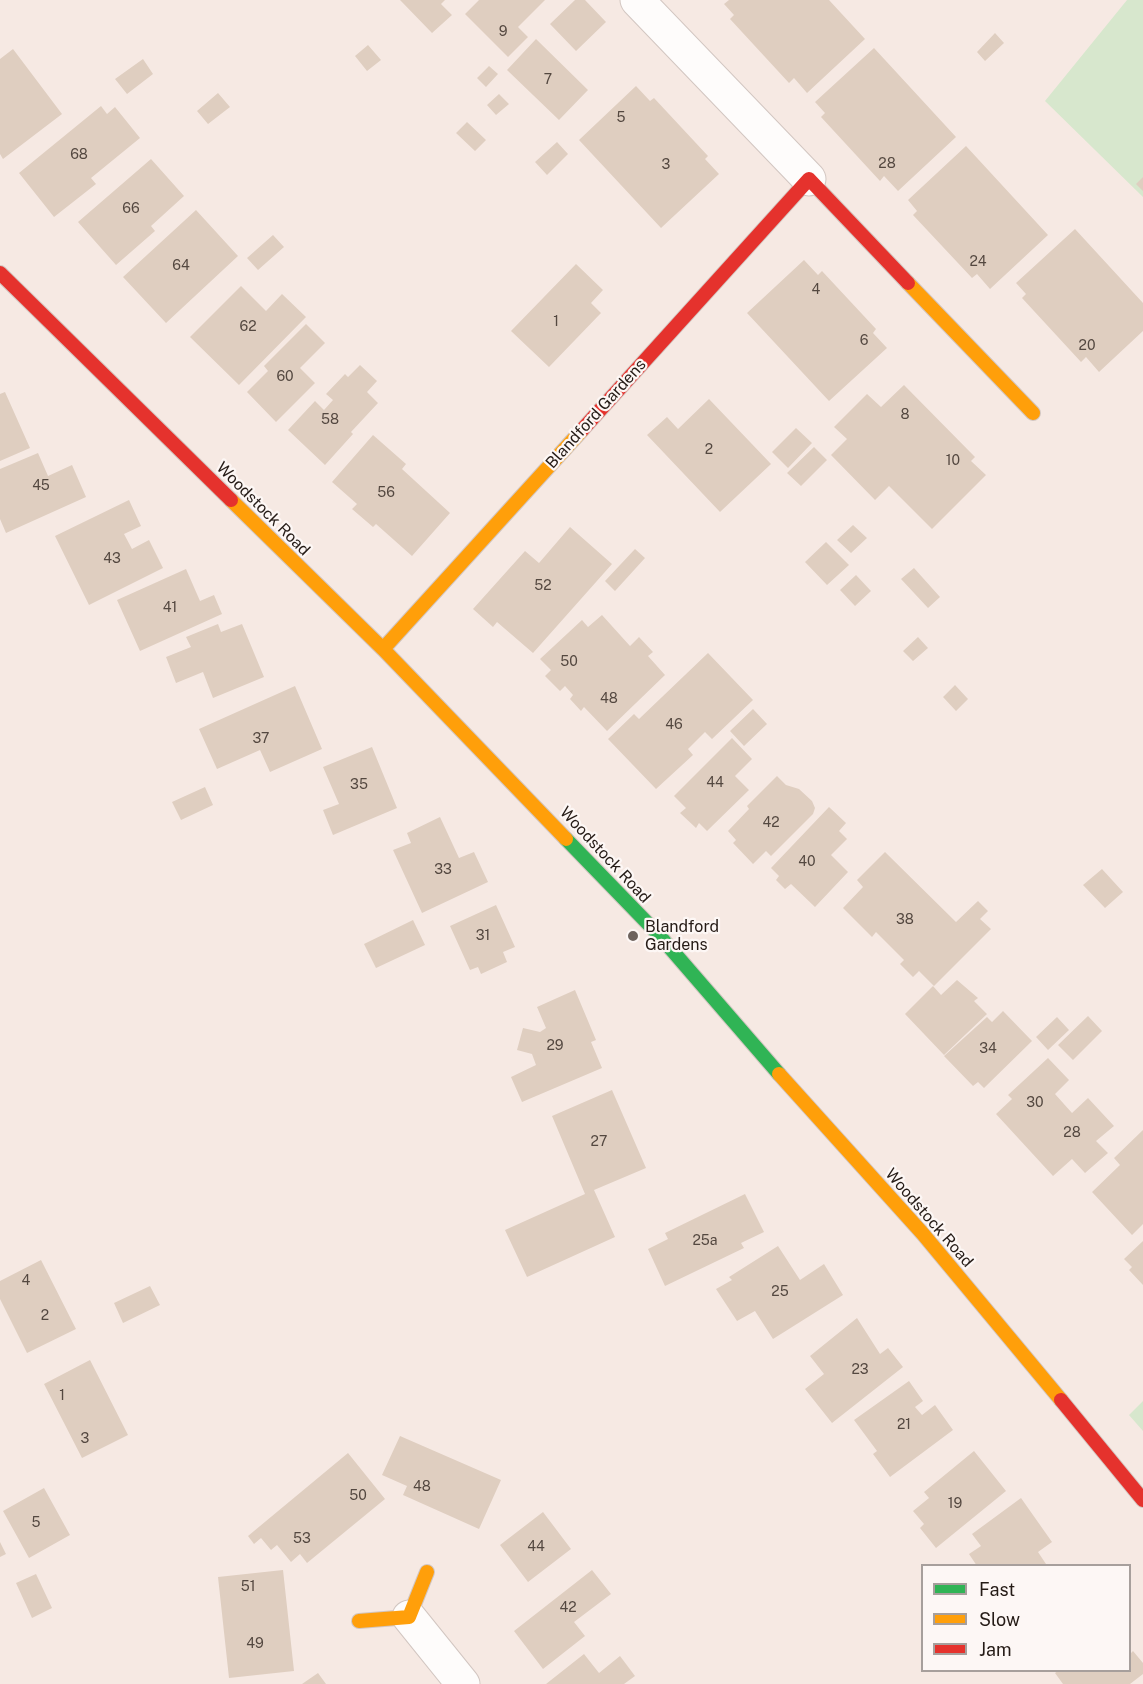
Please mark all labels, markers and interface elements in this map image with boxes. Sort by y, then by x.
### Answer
house number: 9 [499,24,507,40]
house number: 7 [544,72,552,88]
house number: 5 [617,110,625,126]
house number: 68 [70,147,88,163]
house number: 28 [878,156,896,172]
house number: 3 [662,157,670,173]
house number: 66 [122,201,140,217]
house number: 24 [969,254,987,270]
house number: 64 [172,258,190,274]
house number: 4 [812,282,820,298]
house number: 1 [553,314,559,330]
house number: 62 [239,319,257,335]
house number: 6 [860,333,868,349]
house number: 20 [1079,338,1095,354]
street label: Blandford Gardens [542,355,650,473]
house number: 60 [276,369,294,385]
house number: 8 [900,407,910,423]
house number: 58 [321,412,339,428]
house number: 2 [705,442,713,458]
house number: 10 [946,453,960,469]
street label: Woodstock Road [212,458,314,560]
house number: 45 [32,478,50,494]
house number: 56 [377,485,395,501]
house number: 43 [103,551,121,567]
house number: 52 [534,578,552,594]
house number: 41 [163,600,177,616]
house number: 50 [560,654,578,670]
house number: 48 [600,691,618,707]
house number: 46 [665,717,683,733]
house number: 37 [253,731,269,747]
house number: 44 [706,775,724,791]
house number: 35 [350,777,368,793]
street label: Woodstock Road [556,803,654,907]
house number: 42 [762,815,780,831]
house number: 40 [798,854,816,870]
house number: 33 [434,862,452,878]
house number: 38 [896,912,914,928]
place label: Blandford Gardens [645,917,719,955]
house number: 31 [476,928,490,944]
marker: Blandford Gardens [626,929,640,943]
house number: 29 [546,1038,564,1054]
house number: 34 [979,1041,997,1057]
house number: 30 [1026,1095,1044,1111]
house number: 28 [1063,1125,1081,1141]
house number: 27 [591,1134,607,1150]
street label: Woodstock Road [881,1165,977,1271]
house number: 25a [692,1233,718,1249]
house number: 4 [22,1273,30,1289]
house number: 25 [771,1284,789,1300]
house number: 2 [41,1308,49,1324]
house number: 23 [851,1362,869,1378]
house number: 1 [59,1388,65,1404]
house number: 21 [897,1417,911,1433]
house number: 3 [81,1431,89,1447]
house number: 48 [413,1479,431,1495]
house number: 50 [349,1488,367,1504]
house number: 19 [948,1496,962,1512]
house number: 5 [32,1515,40,1531]
house number: 53 [293,1531,311,1547]
house number: 44 [527,1539,545,1555]
legend [921,1564,1131,1672]
house number: 51 [241,1579,255,1595]
text: Fast [979,1579,1015,1600]
house number: 42 [559,1600,577,1616]
text: Slow [979,1609,1020,1630]
house number: 49 [246,1636,264,1652]
text: Jam [979,1639,1012,1660]

